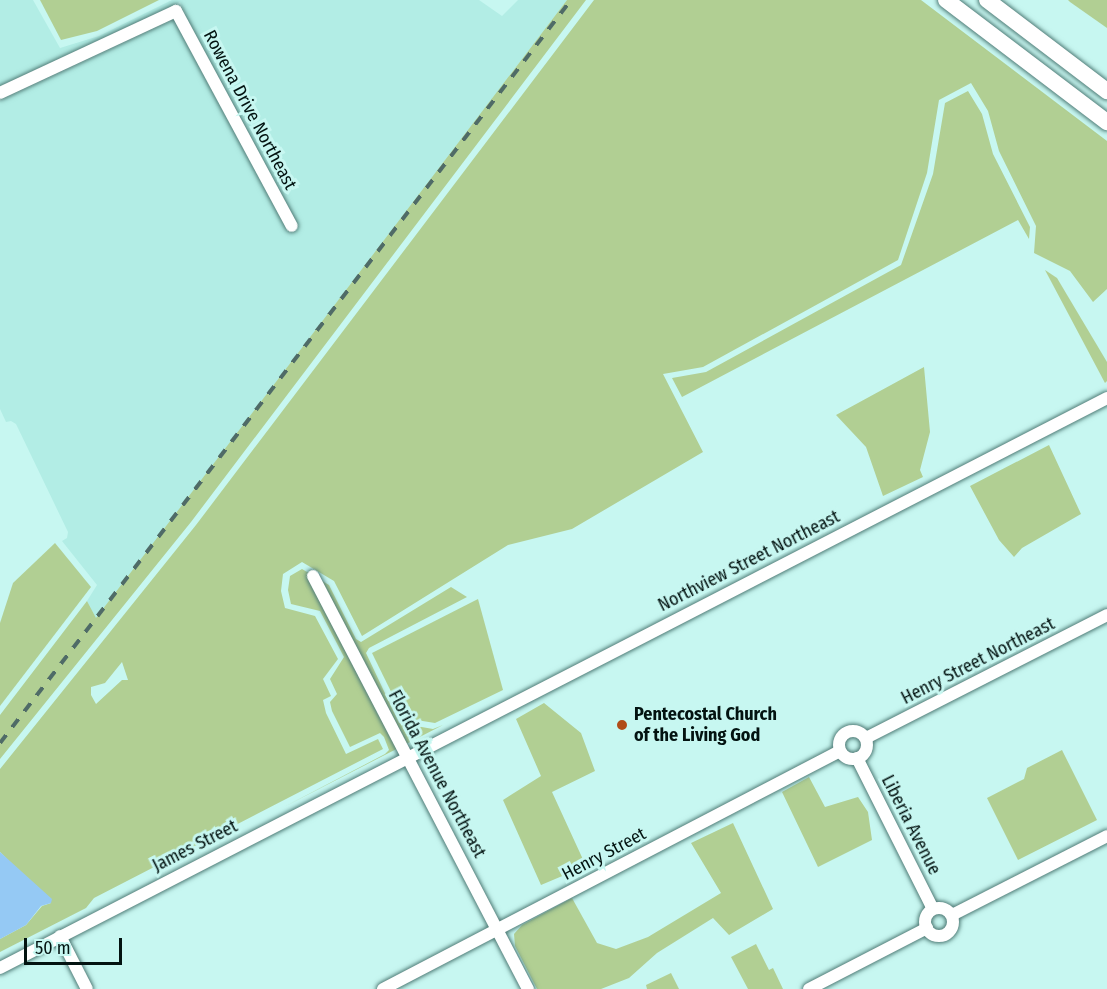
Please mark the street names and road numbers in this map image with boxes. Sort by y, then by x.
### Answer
street label: Rowena Drive Northeast [199,27,301,193]
street label: Northview Street Northeast [655,506,843,616]
street label: Henry Street Northeast [898,613,1058,709]
street label: Florida Avenue Northeast [384,687,490,861]
street label: Liberia Avenue [877,772,945,878]
street label: James Street [149,815,241,877]
street label: Henry Street [558,823,650,885]

